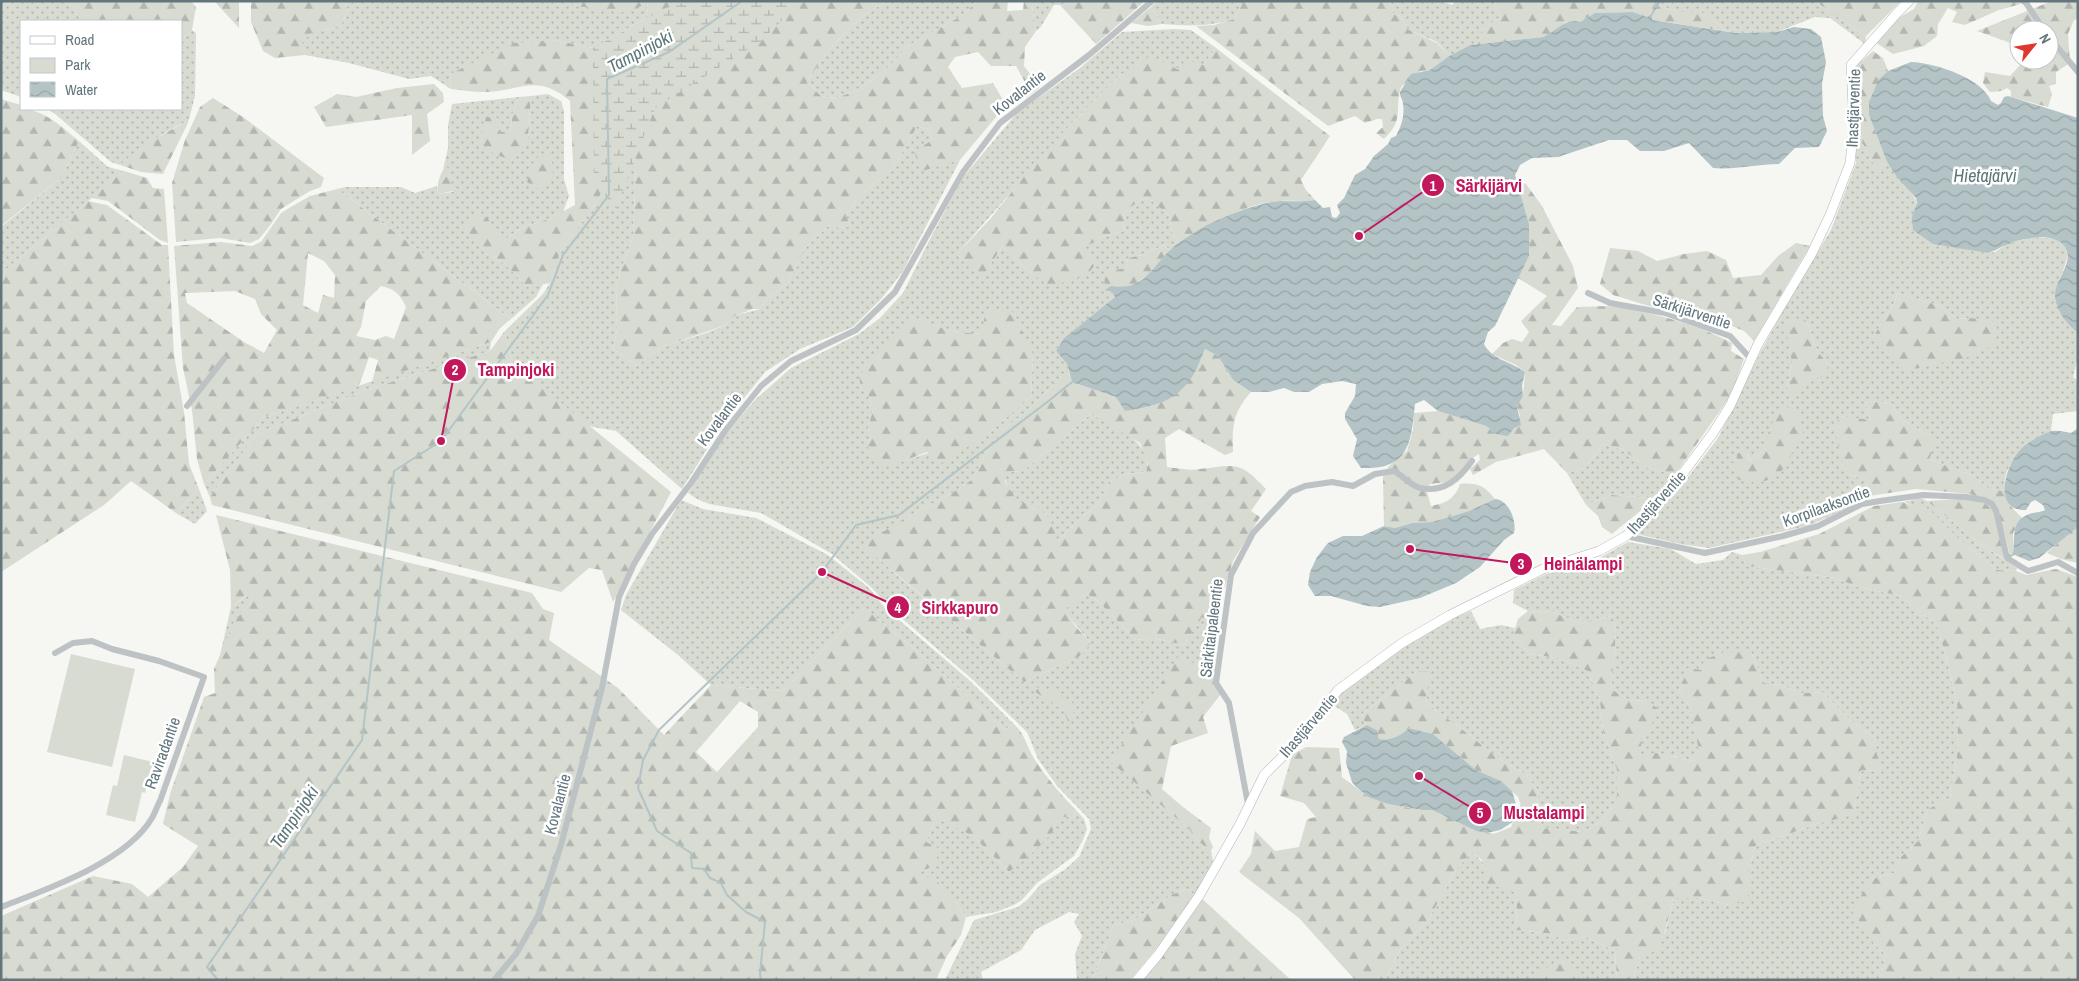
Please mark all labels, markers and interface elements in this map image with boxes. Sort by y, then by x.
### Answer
legend [20,20,182,110]
north arrow [2009,20,2059,70]
water label: Tampinjoki [603,23,677,79]
text: Road [65,29,94,50]
text: N [2035,30,2055,47]
text: Park [65,54,91,75]
street label: Kovalantie [988,64,1050,120]
street label: Ihastjärventie [1841,68,1865,148]
text: Water [65,79,97,100]
water label: Hietajärvi [1953,163,2017,188]
callout: Särkijärvi [1421,169,1532,202]
text: Särkijärvi [1456,173,1522,198]
text: 1 [1430,175,1437,196]
street label: Särkijärventie [1650,288,1734,334]
callout: Tampinjoki [442,353,564,386]
text: Tampinjoki [478,357,554,382]
text: 2 [452,359,459,380]
street label: Kovalantie [692,388,746,450]
street label: Ihastjärventie [1621,465,1691,539]
street label: Korpilaaksontie [1779,480,1873,532]
callout: Heinälampi [1509,547,1632,580]
text: Heinälampi [1544,551,1622,576]
text: 3 [1518,553,1525,574]
street label: Särkitaipaleentie [1194,577,1228,679]
callout: Sirkkapuro [886,591,1008,624]
text: Sirkkapuro [921,595,999,620]
text: 4 [895,597,902,618]
street label: Ihastjärventie [1274,688,1342,762]
street label: Raviradantie [139,714,185,792]
street label: Kovalantie [538,771,576,837]
water label: Tampinjoki [264,781,324,853]
callout: Mustalampi [1468,796,1594,829]
text: Mustalampi [1503,800,1585,825]
text: 5 [1477,802,1484,823]

